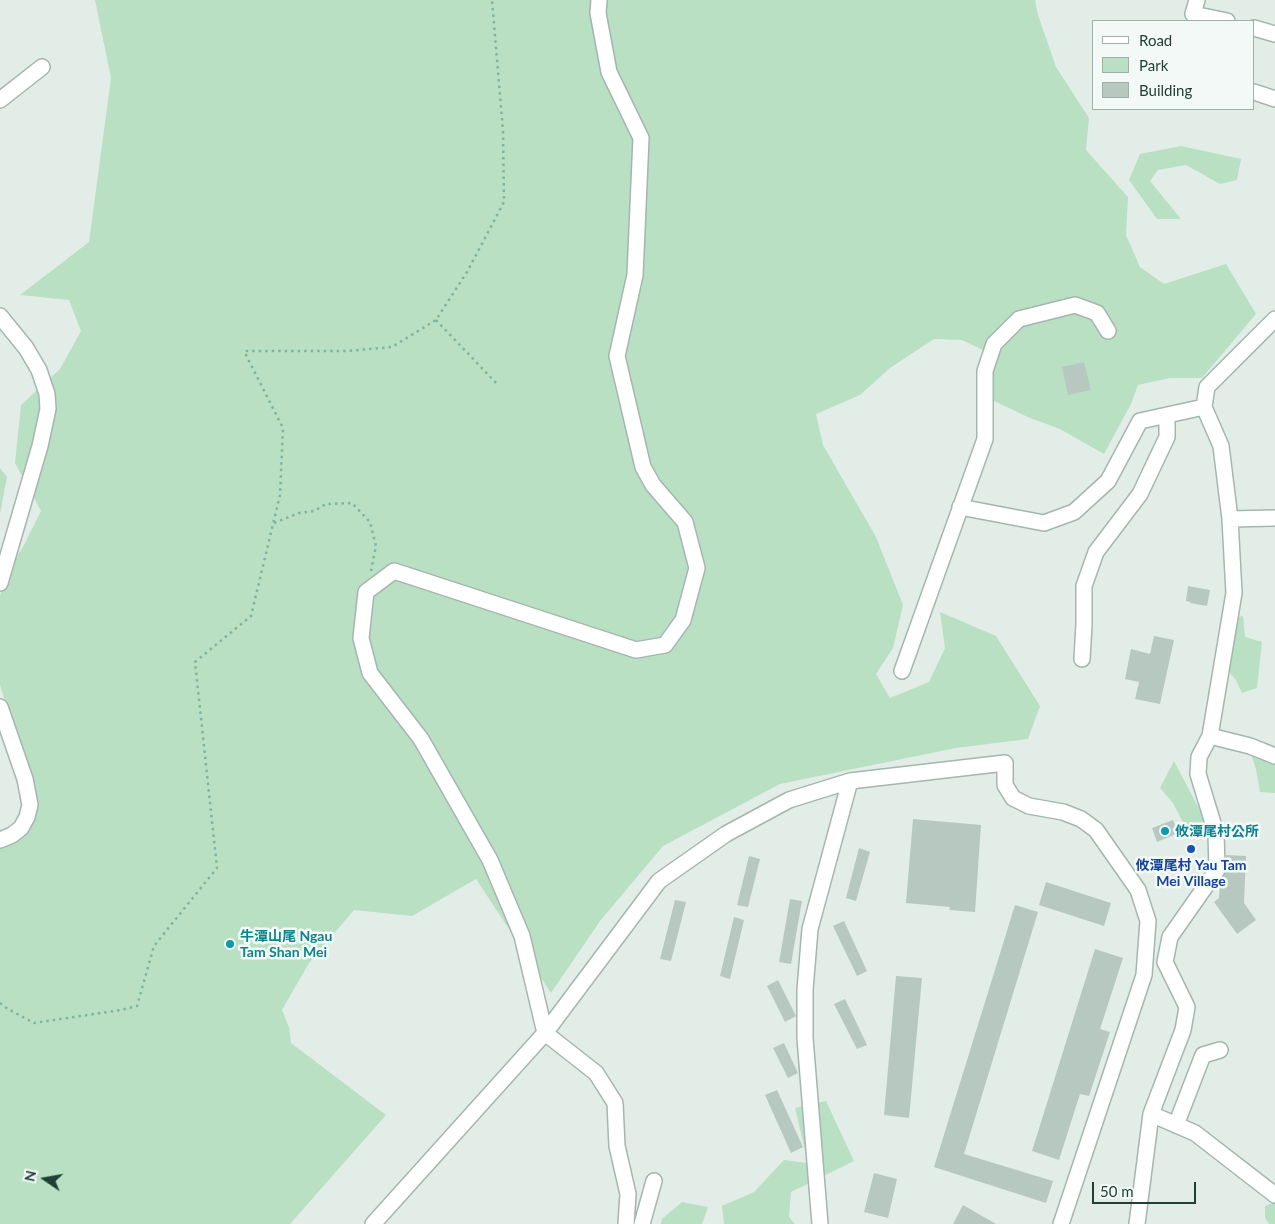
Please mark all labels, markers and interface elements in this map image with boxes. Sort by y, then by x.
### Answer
legend [1092,20,1255,110]
text: Road [1139,31,1172,49]
text: Park [1139,56,1168,74]
text: Building [1139,81,1192,99]
place label: 攸潭尾村公所 [1175,823,1259,839]
marker: 攸潭尾村公所 [1159,825,1171,837]
marker: 攸潭尾村 Yau Tam Mei Village [1185,843,1197,855]
place label: 攸潭尾村 Yau Tam Mei Village [1136,857,1246,890]
place label: 牛潭山尾 Ngau Tam Shan Mei [240,928,332,960]
marker: 牛潭山尾 Ngau Tam Shan Mei [224,938,236,950]
north arrow [20,1154,70,1204]
text: N [20,1169,39,1183]
scale bar [1095,1172,1199,1204]
text: 50 m [1100,1182,1134,1200]

